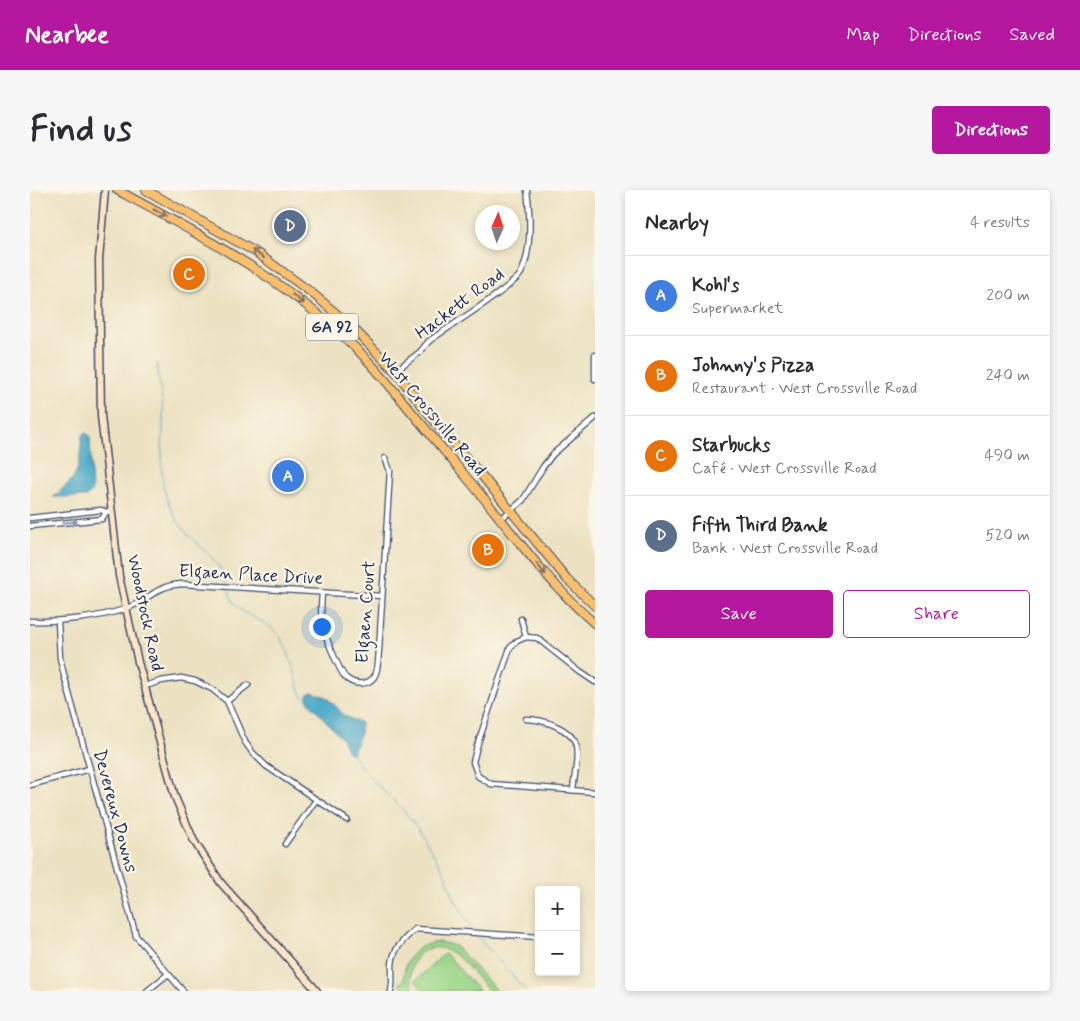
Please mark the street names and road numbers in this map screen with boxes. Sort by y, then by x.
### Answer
street label: Hackett Road [411,263,509,345]
road number: GA 92 [306,314,358,340]
street label: West Crossville Road [373,347,491,481]
street label: Woodstock Road [121,553,169,673]
street label: Elgaen Place Drive [178,559,324,593]
street label: Elgaen Court [350,560,384,664]
street label: Devereux Downs [87,747,143,875]

